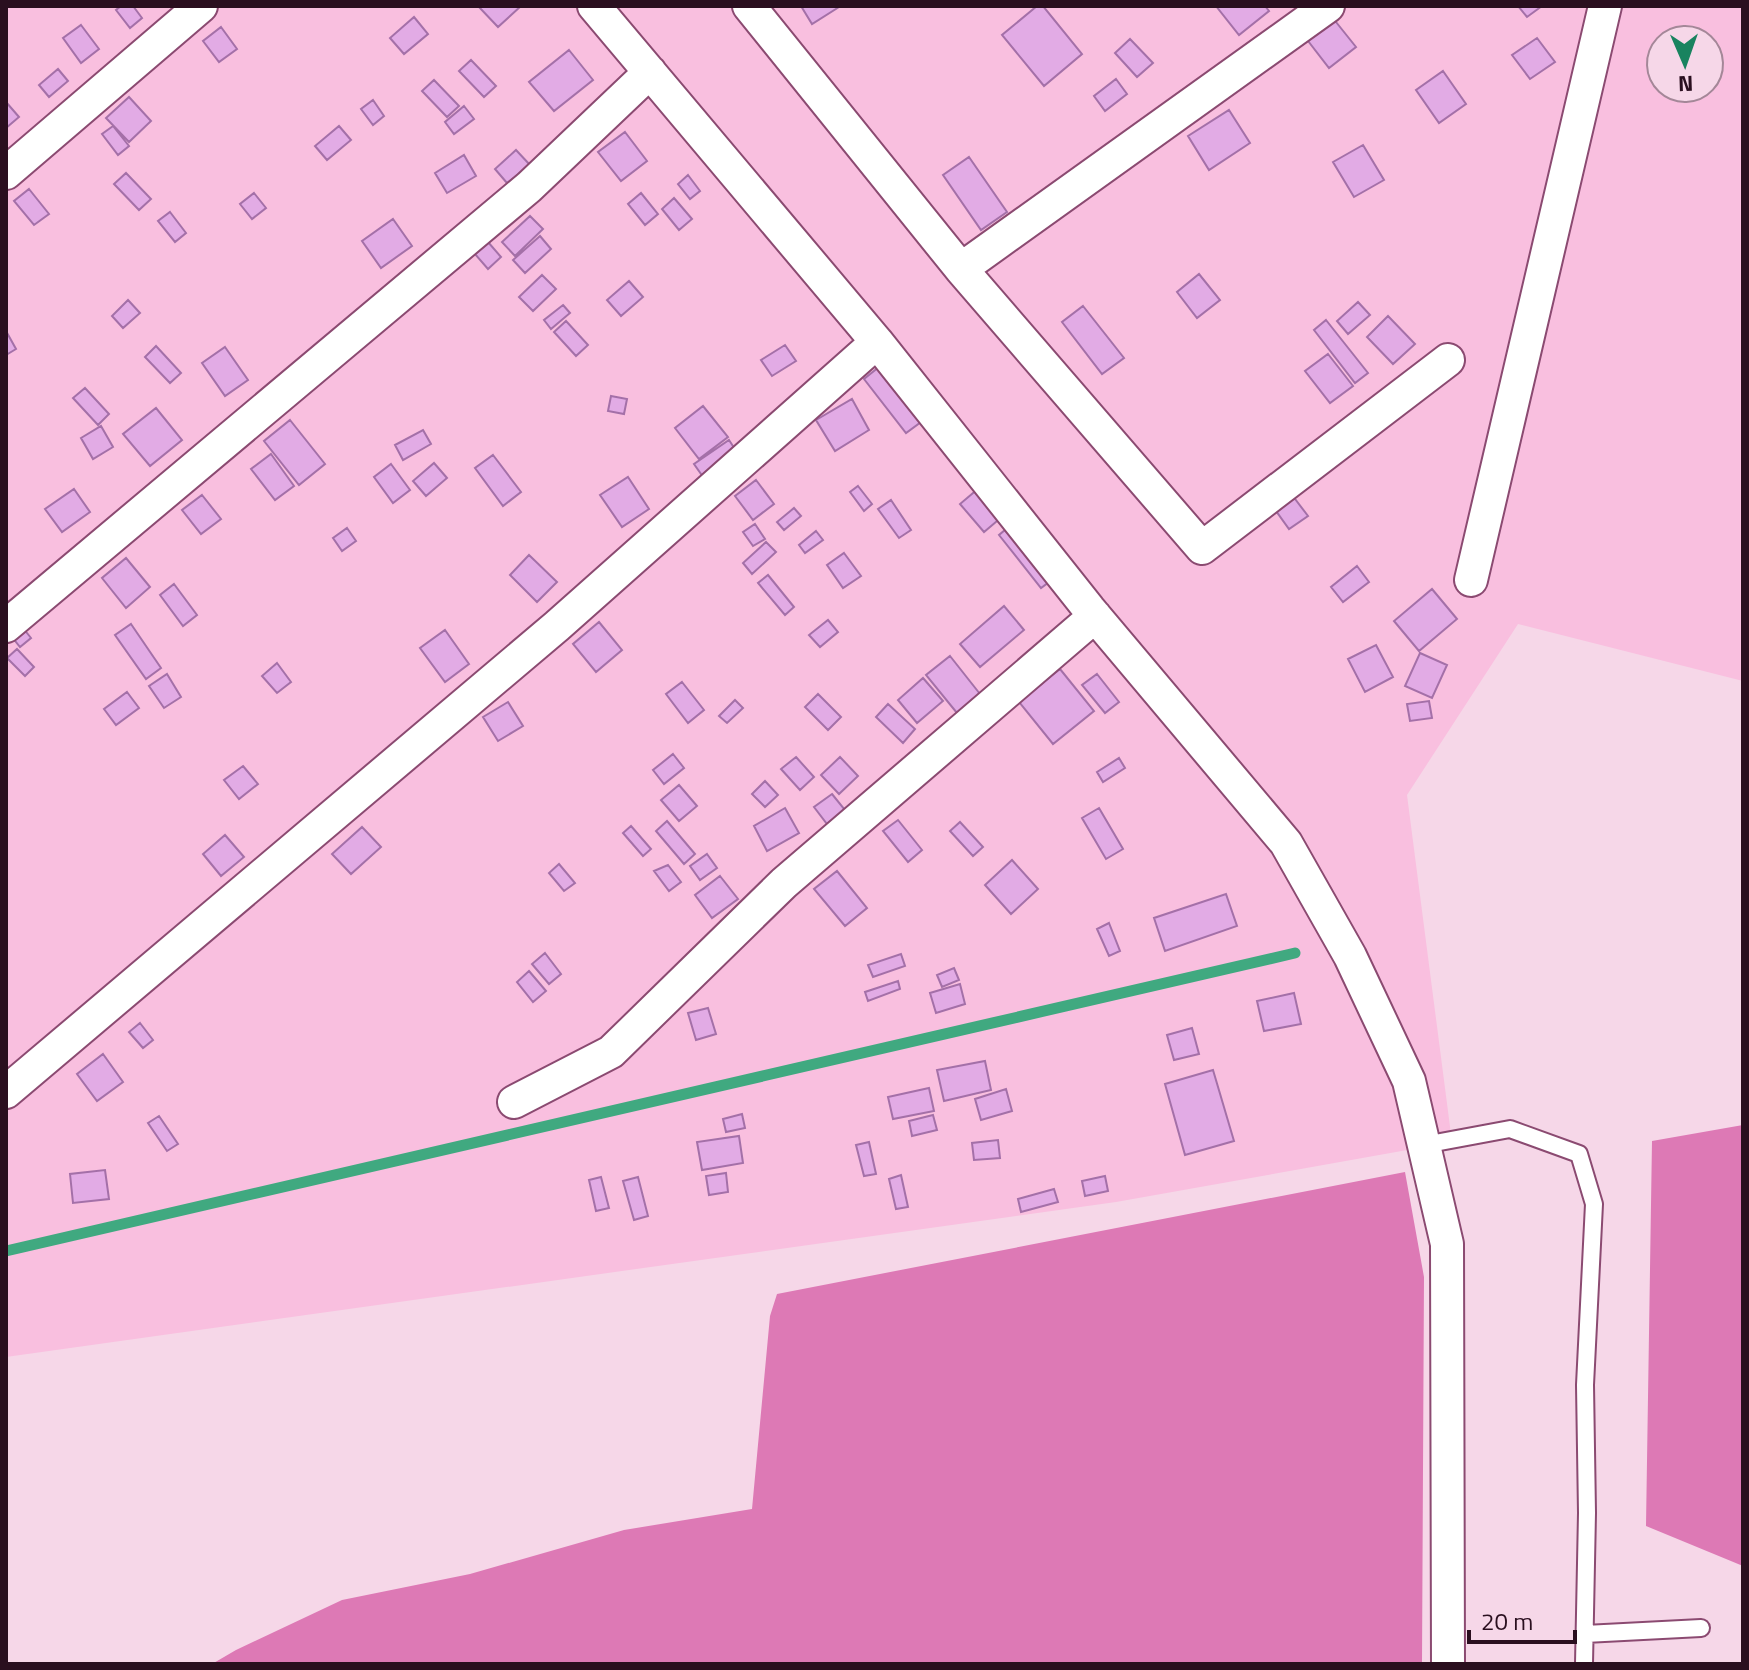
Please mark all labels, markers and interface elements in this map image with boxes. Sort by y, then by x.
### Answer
north arrow [1645,24,1725,104]
text: N [1677,67,1694,101]
scale bar [1469,1594,1575,1644]
text: 20 m [1481,1603,1533,1639]

